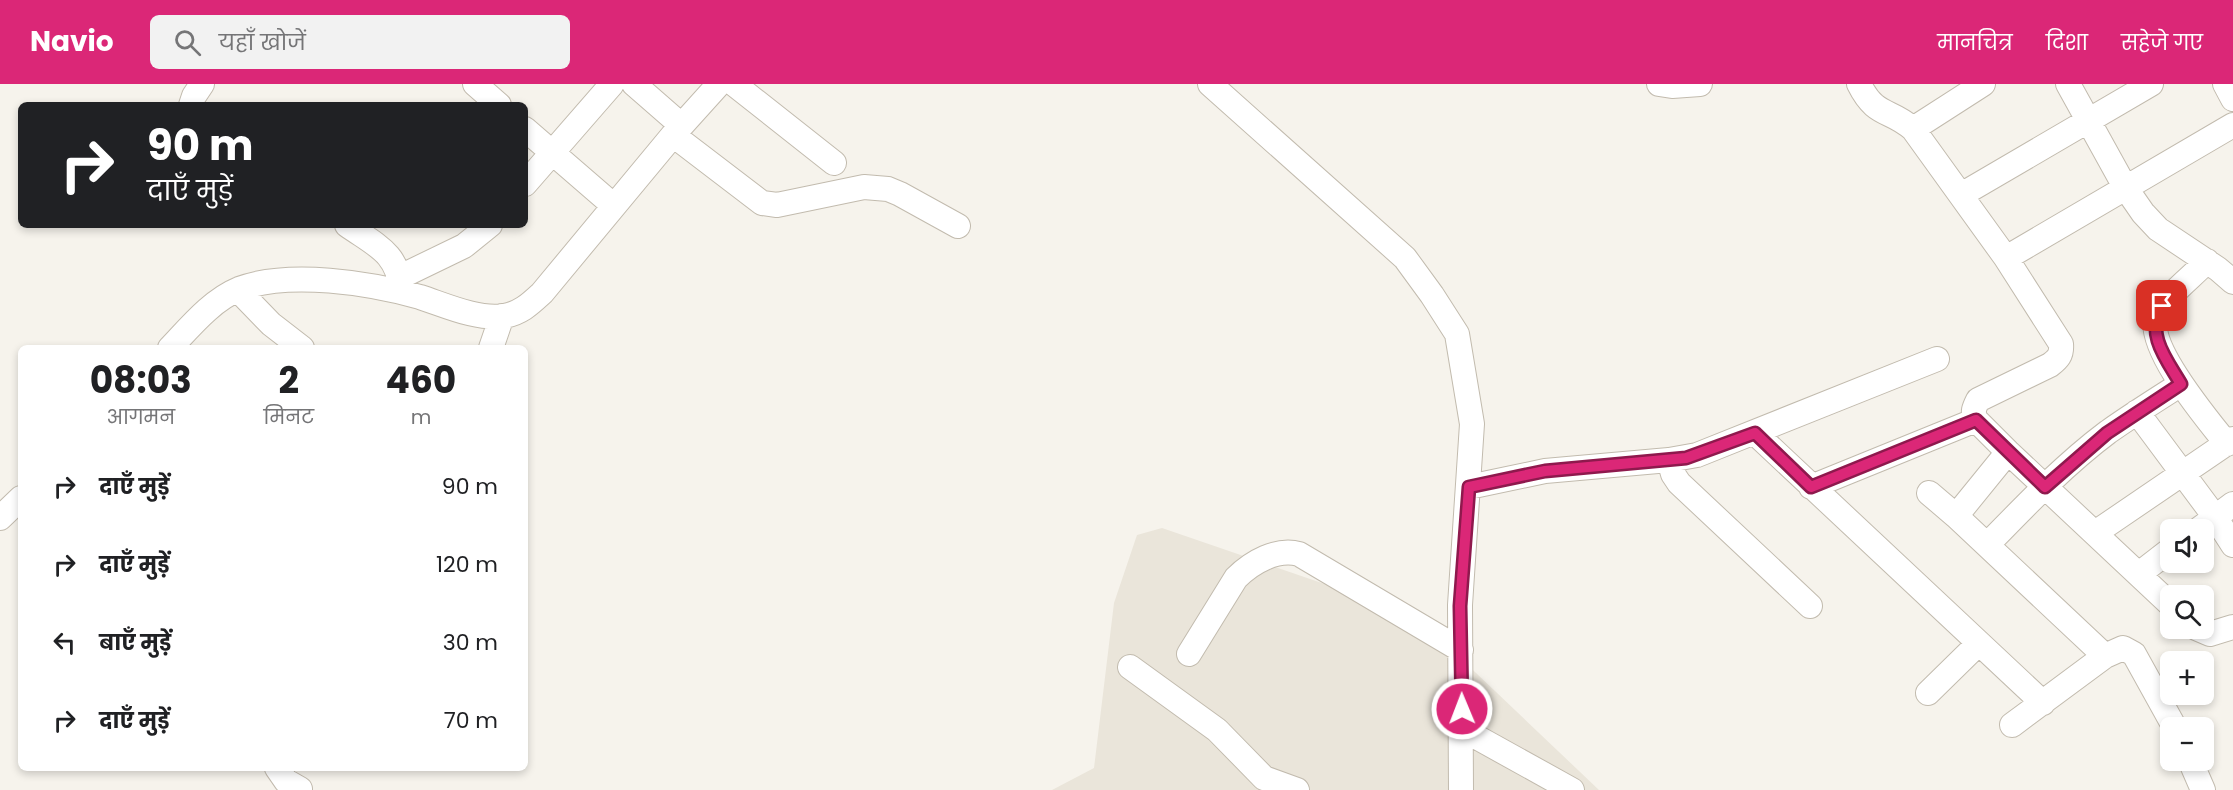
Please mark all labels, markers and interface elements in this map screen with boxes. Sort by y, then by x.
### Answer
search box [150,15,570,69]
text: Navio [30,22,114,61]
icon: search [171,26,204,59]
text: यहाँ खोजें [219,27,306,58]
text: मानचित्र [1937,28,2013,57]
text: दिशा [2046,28,2088,57]
text: सहेजे गए [2121,28,2203,57]
text: 90 m [147,116,254,175]
icon: right [48,126,126,204]
text: दाएँ मुड़ें [147,172,233,209]
pin [2136,280,2187,331]
icon: arrive [2145,289,2178,322]
text: 08:03 [90,355,192,406]
text: 2 [278,355,299,406]
text: 460 [386,355,456,406]
text: आगमन [106,403,175,431]
text: मिनट [264,403,314,431]
text: m [411,403,431,431]
icon: right [48,470,81,503]
text: दाएँ मुड़ें [99,471,170,502]
text: 90 m [442,471,498,502]
map controls [2160,519,2214,771]
button: sound [2160,519,2214,573]
icon: right [48,548,81,581]
text: दाएँ मुड़ें [99,549,170,580]
text: 120 m [436,549,498,580]
button: search [2160,585,2214,639]
icon: left [48,626,81,659]
text: बाएँ मुड़ें [99,627,171,658]
text: 30 m [443,627,498,658]
button: + [2160,651,2214,705]
position arrow [1430,677,1494,741]
icon: right [48,704,81,737]
text: दाएँ मुड़ें [99,705,170,736]
text: 70 m [444,705,498,736]
button: − [2160,717,2214,771]

